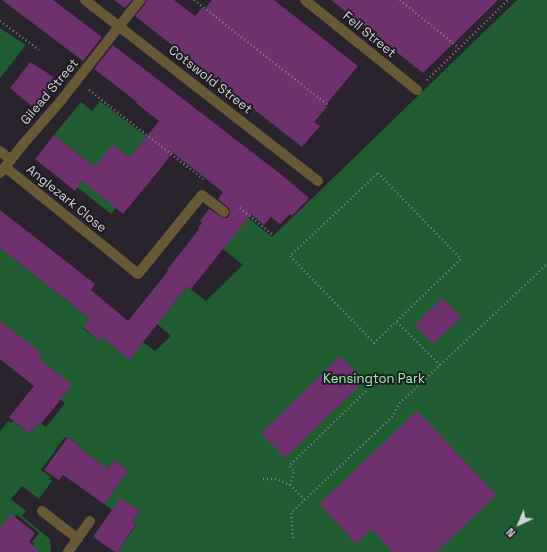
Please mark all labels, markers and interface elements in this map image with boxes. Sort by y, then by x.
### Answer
street label: Fell Street [339,9,399,61]
street label: Cotswold Street [165,43,255,117]
street label: Gilead Street [18,56,82,128]
street label: Anglezark Close [23,162,109,236]
park label: Kensington Park [323,371,425,387]
north arrow [499,504,539,544]
text: N [503,525,518,540]

